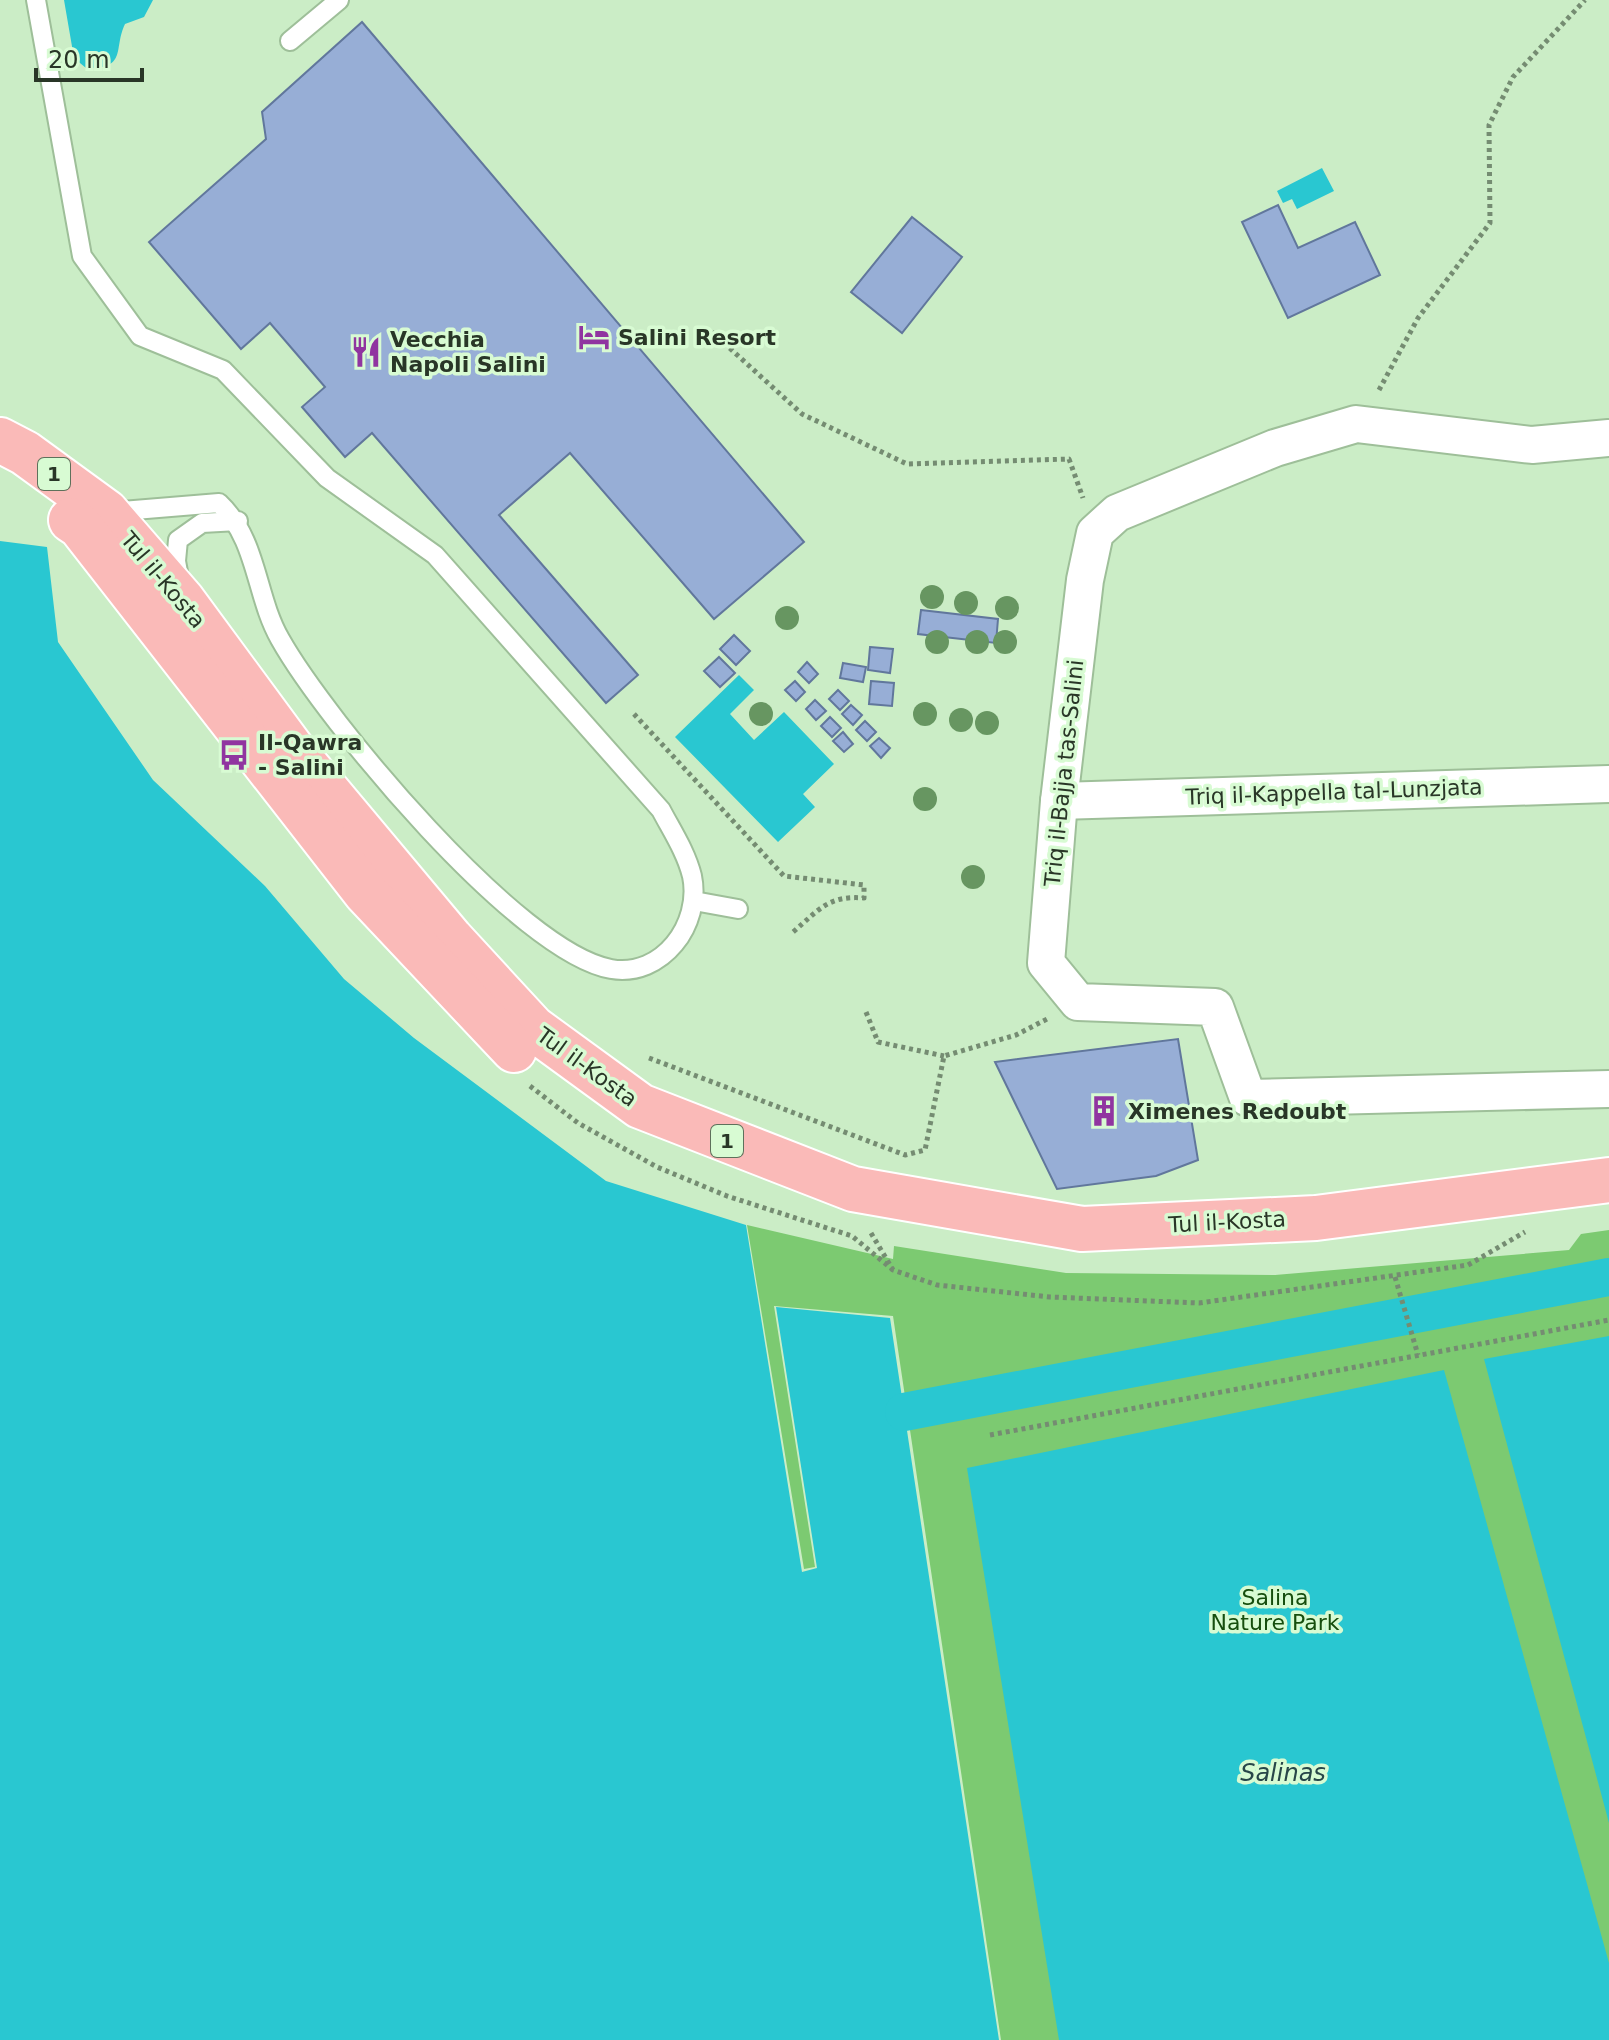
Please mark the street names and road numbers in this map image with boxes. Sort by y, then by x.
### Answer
road number: 1 [38,458,70,490]
street label: Tul il-Kosta [115,526,210,633]
street label: Triq il-Bajja tas-Salini [1040,658,1088,889]
street label: Triq il-Kappella tal-Lunzjata [1184,774,1483,810]
street label: Tul il-Kosta [531,1022,642,1112]
road number: 1 [711,1125,743,1157]
street label: Tul il-Kosta [1167,1206,1286,1238]

